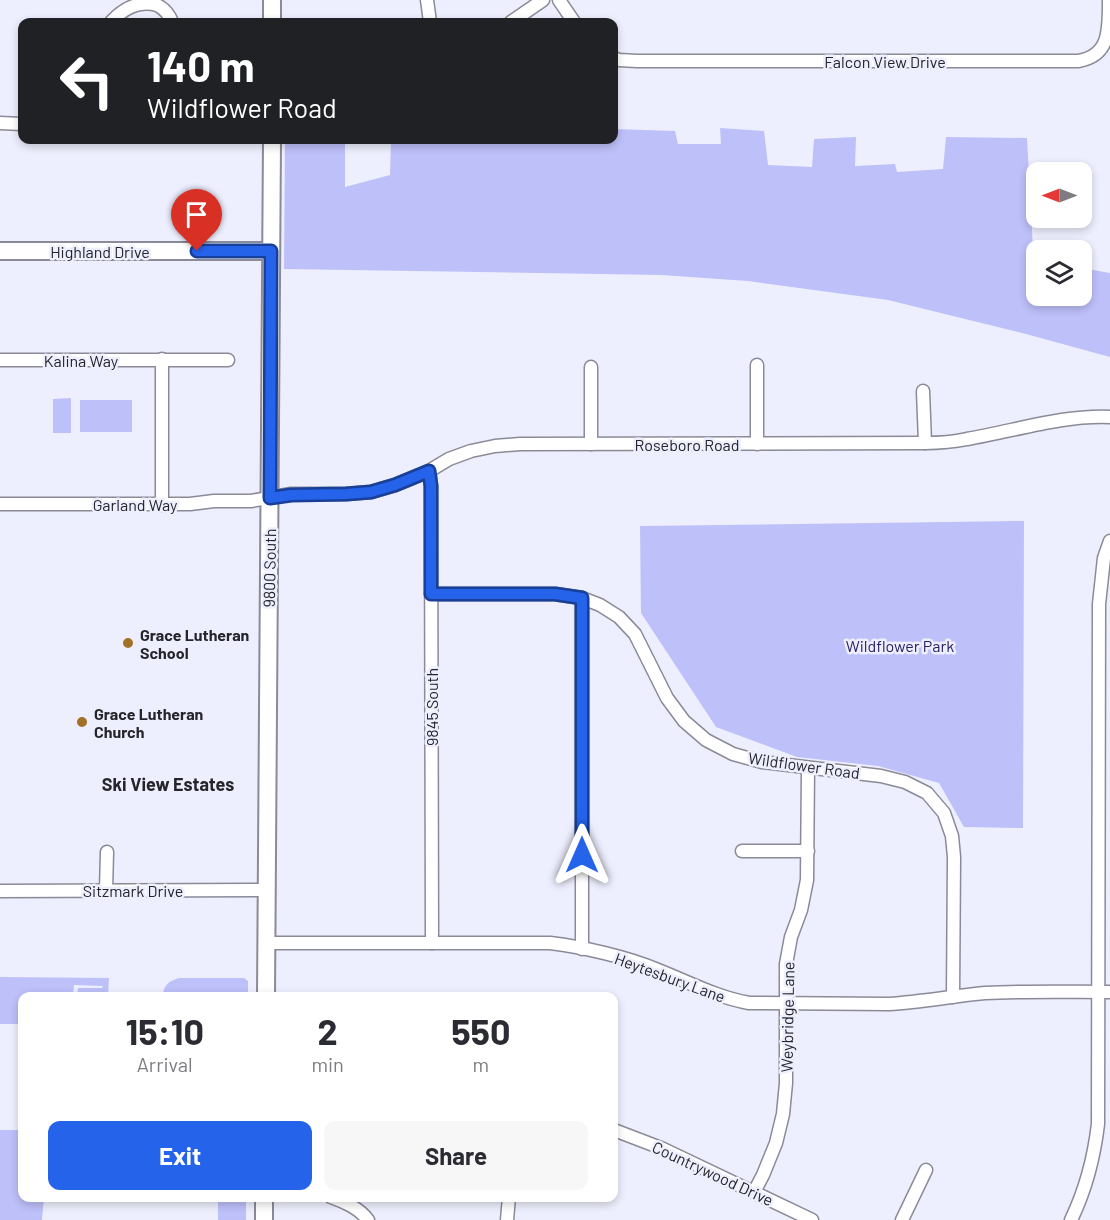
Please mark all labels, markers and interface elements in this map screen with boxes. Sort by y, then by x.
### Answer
text: 140 m [147,40,255,90]
icon: left [48,42,126,120]
street label: Falcon View Drive [824,52,946,71]
text: Wildflower Road [147,91,337,123]
north arrow [1026,162,1092,228]
map controls [1026,162,1092,306]
pin [171,189,222,251]
icon: arrive [180,198,213,231]
button: layers [1026,240,1092,306]
street label: Highland Drive [50,242,150,261]
street label: Kalina Way [44,351,119,370]
street label: Roseboro Road [634,435,740,454]
street label: Garland Way [93,495,178,514]
street label: 9800 South [259,528,279,608]
place label: Grace Lutheran School [140,625,249,662]
marker: Grace Lutheran School [121,636,135,650]
park label: Wildflower Park [846,636,954,655]
street label: 9845 South [422,668,441,746]
place label: Grace Lutheran Church [94,704,203,741]
marker: Grace Lutheran Church [75,715,89,729]
street label: Wildflower Road [747,748,861,782]
district label: Ski View Estates [102,773,234,795]
position arrow [550,823,614,887]
street label: Sitzmark Drive [83,881,183,900]
street label: Heytesbury Lane [612,948,728,1006]
street label: Weybridge Lane [777,961,797,1073]
text: 15:10 [125,1009,204,1052]
text: 2 [318,1009,338,1052]
text: 550 [451,1009,511,1052]
text: Arrival [137,1052,193,1076]
text: min [311,1052,344,1076]
text: m [473,1052,489,1076]
button: Exit [48,1121,312,1190]
button: Share [324,1121,588,1190]
street label: Countrywood Drive [649,1137,777,1209]

